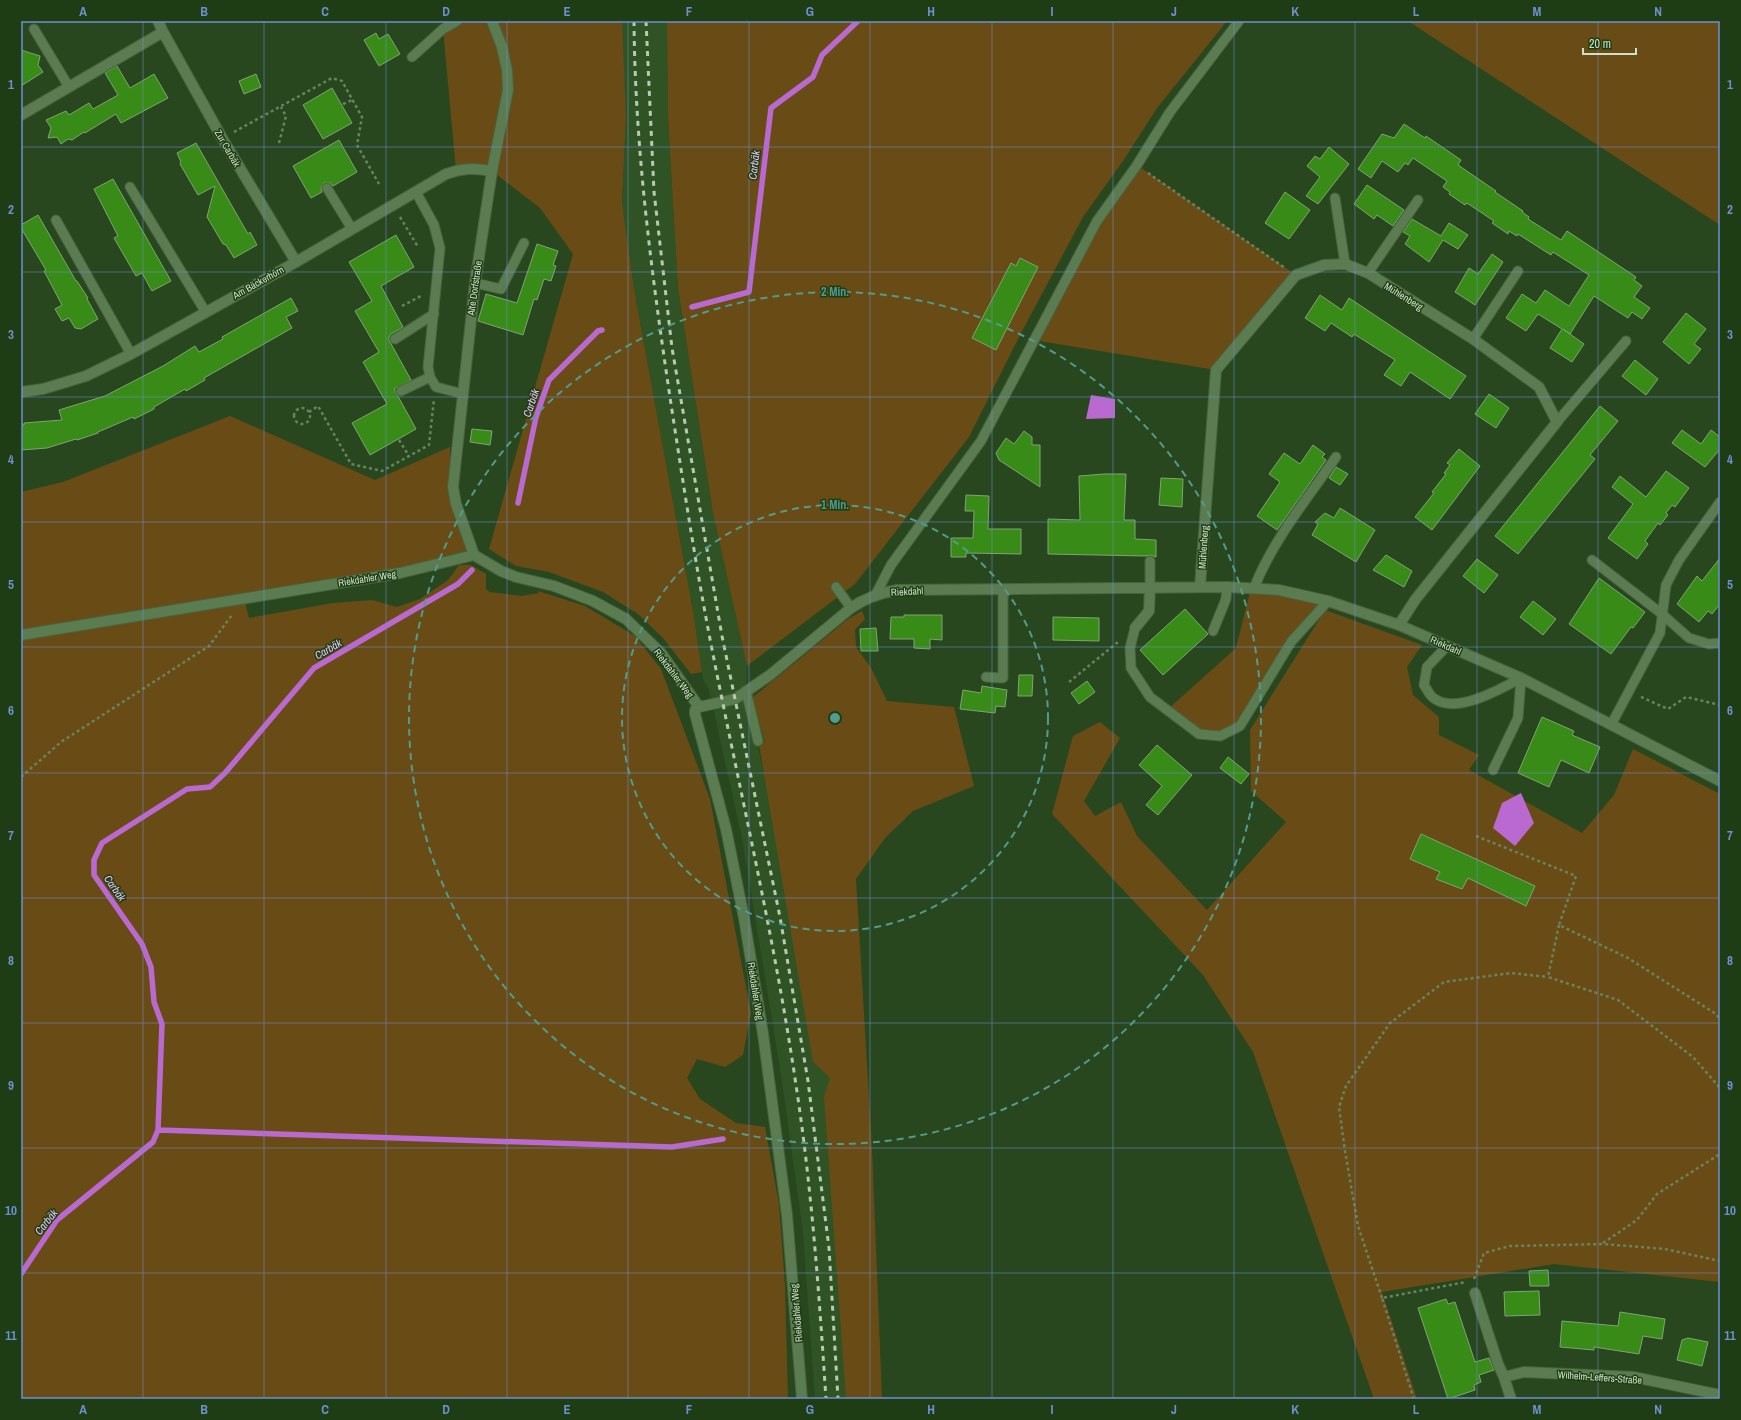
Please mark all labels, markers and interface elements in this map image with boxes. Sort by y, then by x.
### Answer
text: A [79,3,87,20]
text: B [200,3,208,20]
text: C [321,3,329,20]
text: D [442,3,450,20]
text: E [563,3,571,20]
text: F [686,3,693,20]
text: G [806,3,814,20]
text: H [927,3,935,20]
text: I [1051,3,1054,20]
text: J [1171,3,1177,20]
text: K [1291,3,1299,20]
text: L [1413,3,1420,20]
text: M [1533,3,1542,20]
text: N [1654,3,1662,20]
scale bar [1583,30,1636,56]
text: 20 m [1589,36,1611,52]
text: 1 [8,76,14,93]
text: 1 [1727,76,1733,93]
street label: Zur Carbäk [212,127,244,170]
water label: Carbäk [745,149,763,180]
text: 2 [8,201,14,218]
text: 2 [1727,201,1733,218]
street label: Alte Dorfstraße [464,259,485,317]
street label: Am Bäckerhörn [230,263,286,302]
street label: Mühlenberg [1382,279,1426,314]
text: 2 Min. [821,284,849,300]
text: 3 [8,326,14,343]
text: 3 [1727,326,1733,343]
water label: Carbäk [520,387,543,419]
text: 4 [8,451,14,468]
text: 4 [1727,451,1733,468]
text: 1 Min. [821,497,849,513]
street label: Mühlenberg [1196,525,1212,569]
street label: Riekdahler Weg [337,567,397,590]
text: 5 [8,576,14,593]
text: 5 [1727,576,1733,593]
street label: Riekdahl [891,584,924,599]
street label: Riekdahl [1428,633,1463,658]
water label: Carbäk [312,635,345,662]
street label: Riekdahler Weg [651,646,697,701]
text: 6 [8,702,14,719]
text: 6 [1727,702,1733,719]
centre of rings [828,711,842,725]
text: 7 [8,827,14,844]
text: 7 [1727,827,1733,844]
water label: Carbäk [101,872,129,904]
text: 8 [8,952,14,969]
text: 8 [1727,952,1733,969]
street label: Riekdahler Weg [744,961,767,1021]
text: 9 [8,1077,14,1094]
text: 9 [1727,1077,1733,1094]
text: 10 [5,1202,17,1219]
text: 10 [1724,1202,1736,1219]
water label: Carbäk [31,1206,61,1238]
street label: Riekdahler Weg [787,1283,806,1343]
text: 11 [5,1327,17,1344]
text: 11 [1724,1327,1736,1344]
street label: Wilhelm-Leffers-Straße [1557,1368,1643,1387]
text: A [79,1401,87,1418]
text: B [200,1401,208,1418]
text: C [321,1401,329,1418]
text: D [442,1401,450,1418]
text: E [563,1401,571,1418]
text: F [686,1401,693,1418]
text: G [806,1401,814,1418]
text: H [927,1401,935,1418]
text: I [1051,1401,1054,1418]
text: J [1171,1401,1177,1418]
text: K [1291,1401,1299,1418]
text: L [1413,1401,1420,1418]
text: M [1533,1401,1542,1418]
text: N [1654,1401,1662,1418]

